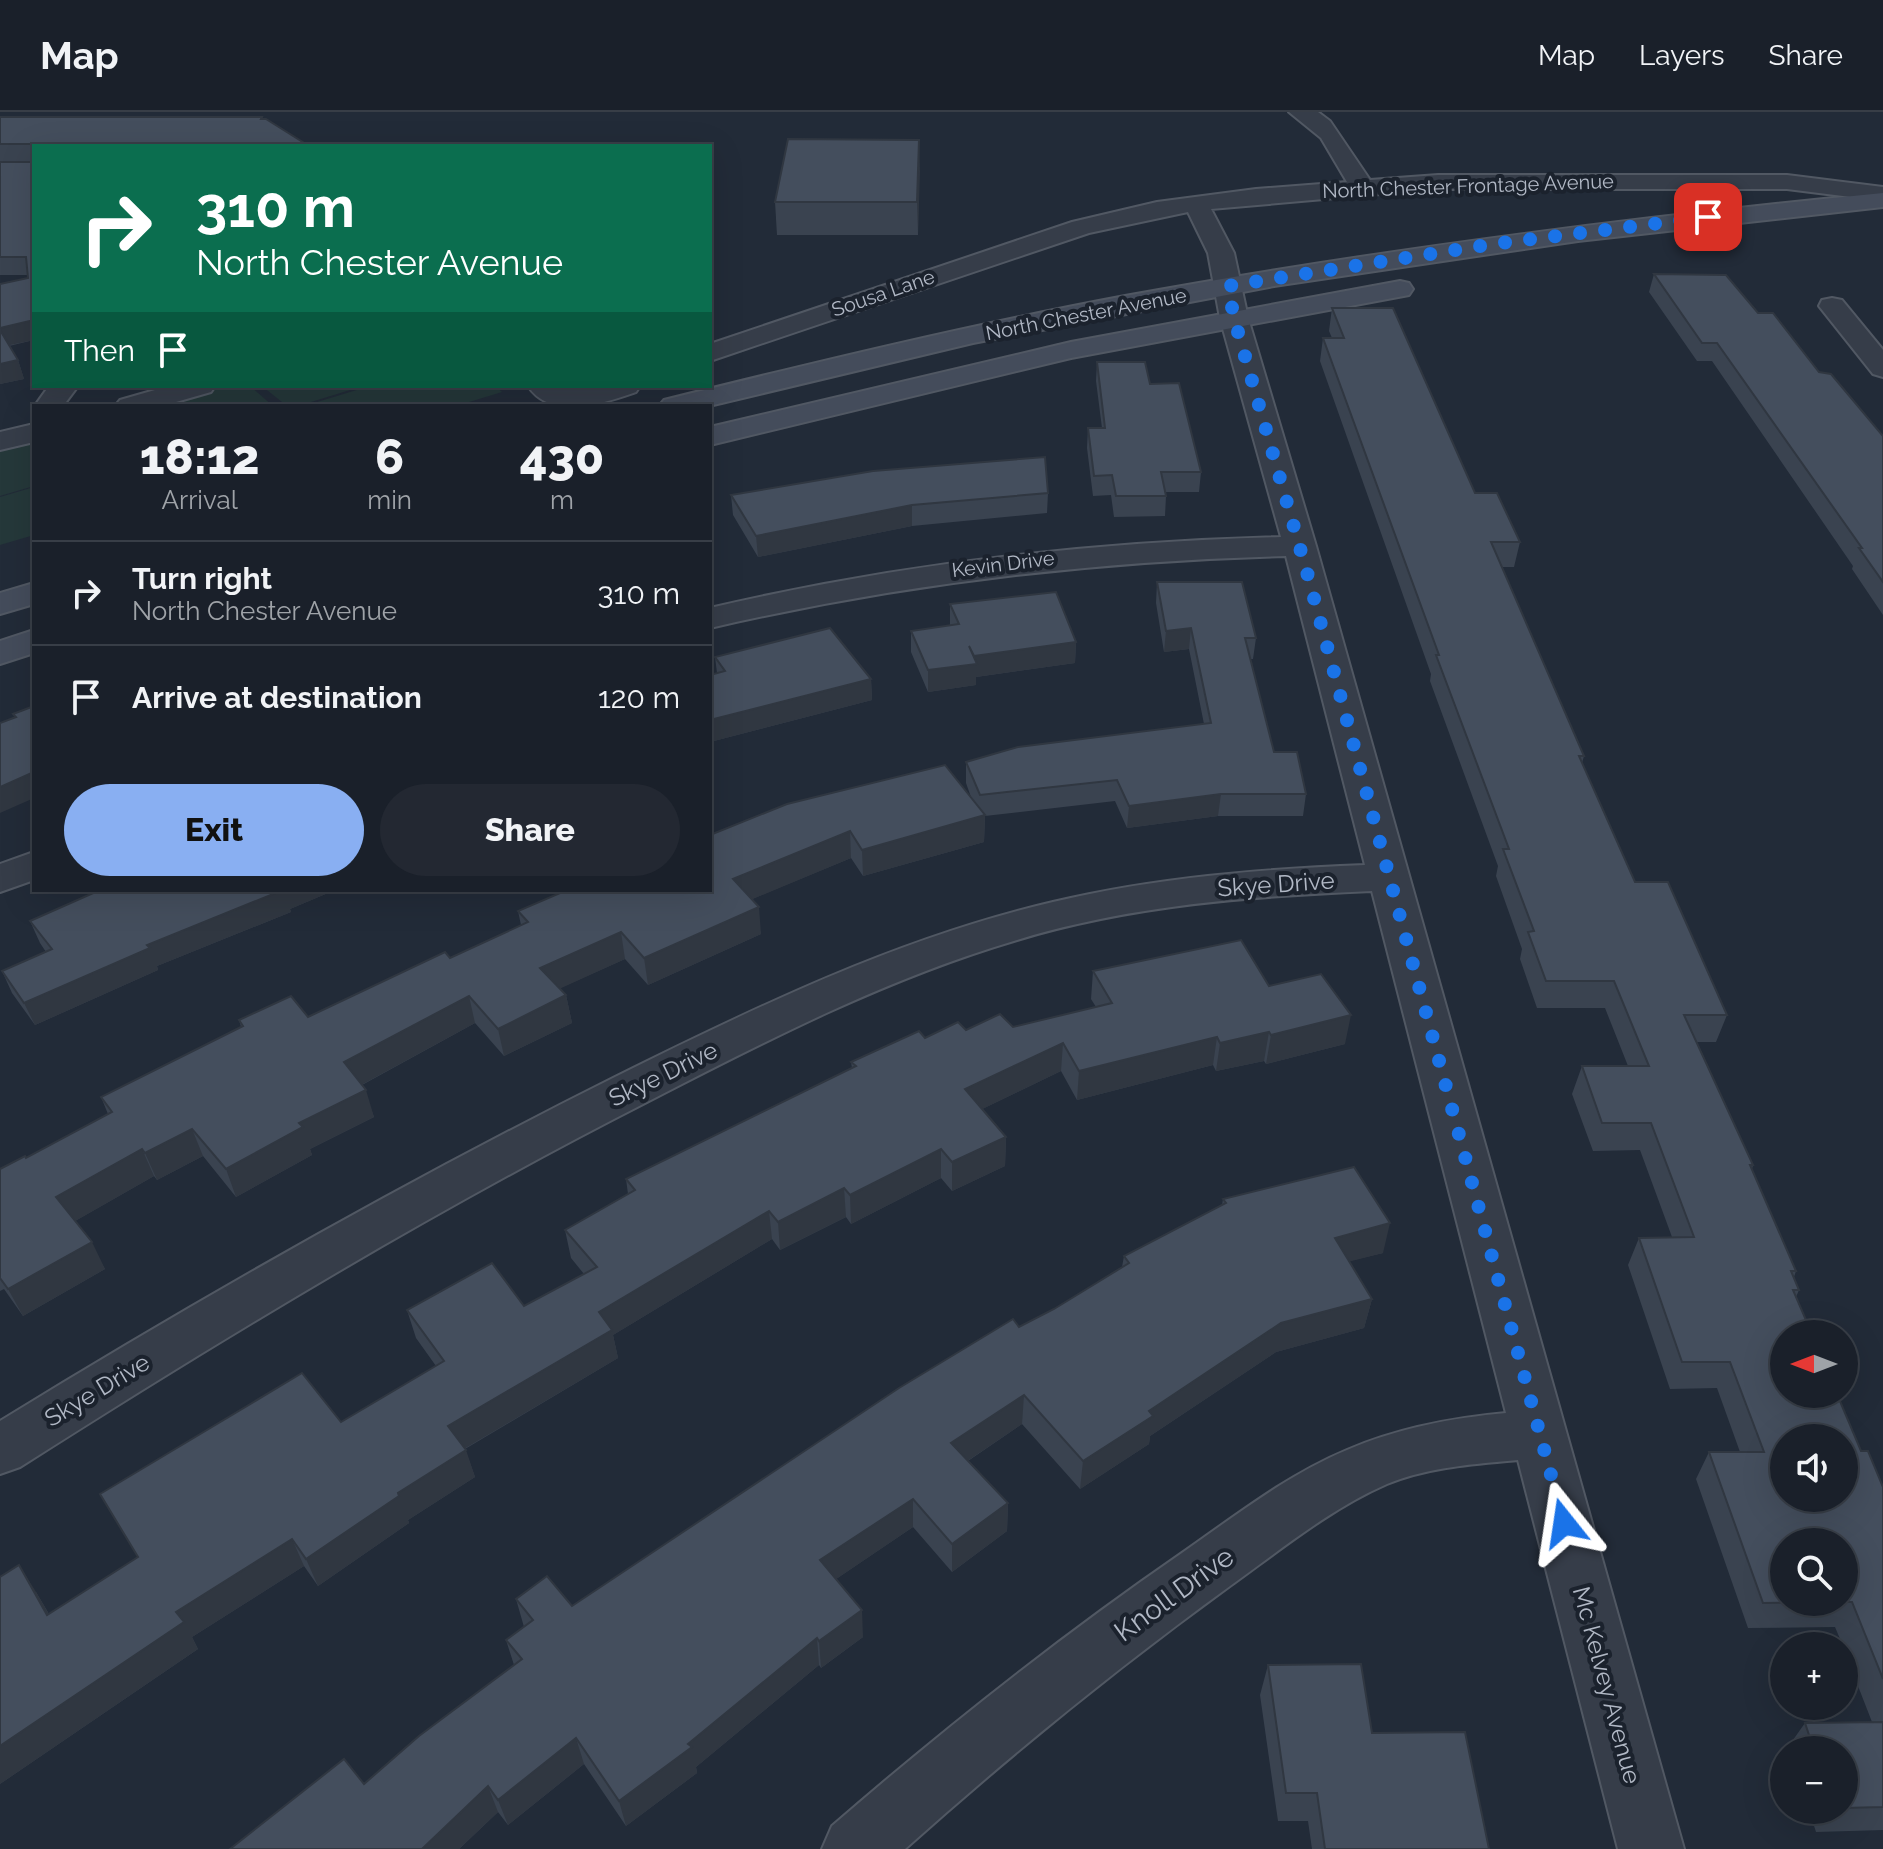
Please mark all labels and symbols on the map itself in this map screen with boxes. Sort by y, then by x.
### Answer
street label: North Chester Frontage Avenue [1322,169,1615,203]
pin [1674,183,1742,251]
street label: Sousa Lane [828,264,938,322]
street label: North Chester Avenue [984,283,1189,345]
street label: Kevin Drive [950,546,1056,582]
street label: Skye Drive [1216,865,1336,903]
street label: Skye Drive [604,1035,722,1113]
north arrow [1770,1320,1858,1408]
street label: Skye Drive [39,1347,155,1433]
position arrow [1522,1481,1606,1565]
street label: Knoll Drive [1108,1540,1240,1648]
street label: Mc Kelvey Avenue [1567,1583,1647,1787]

